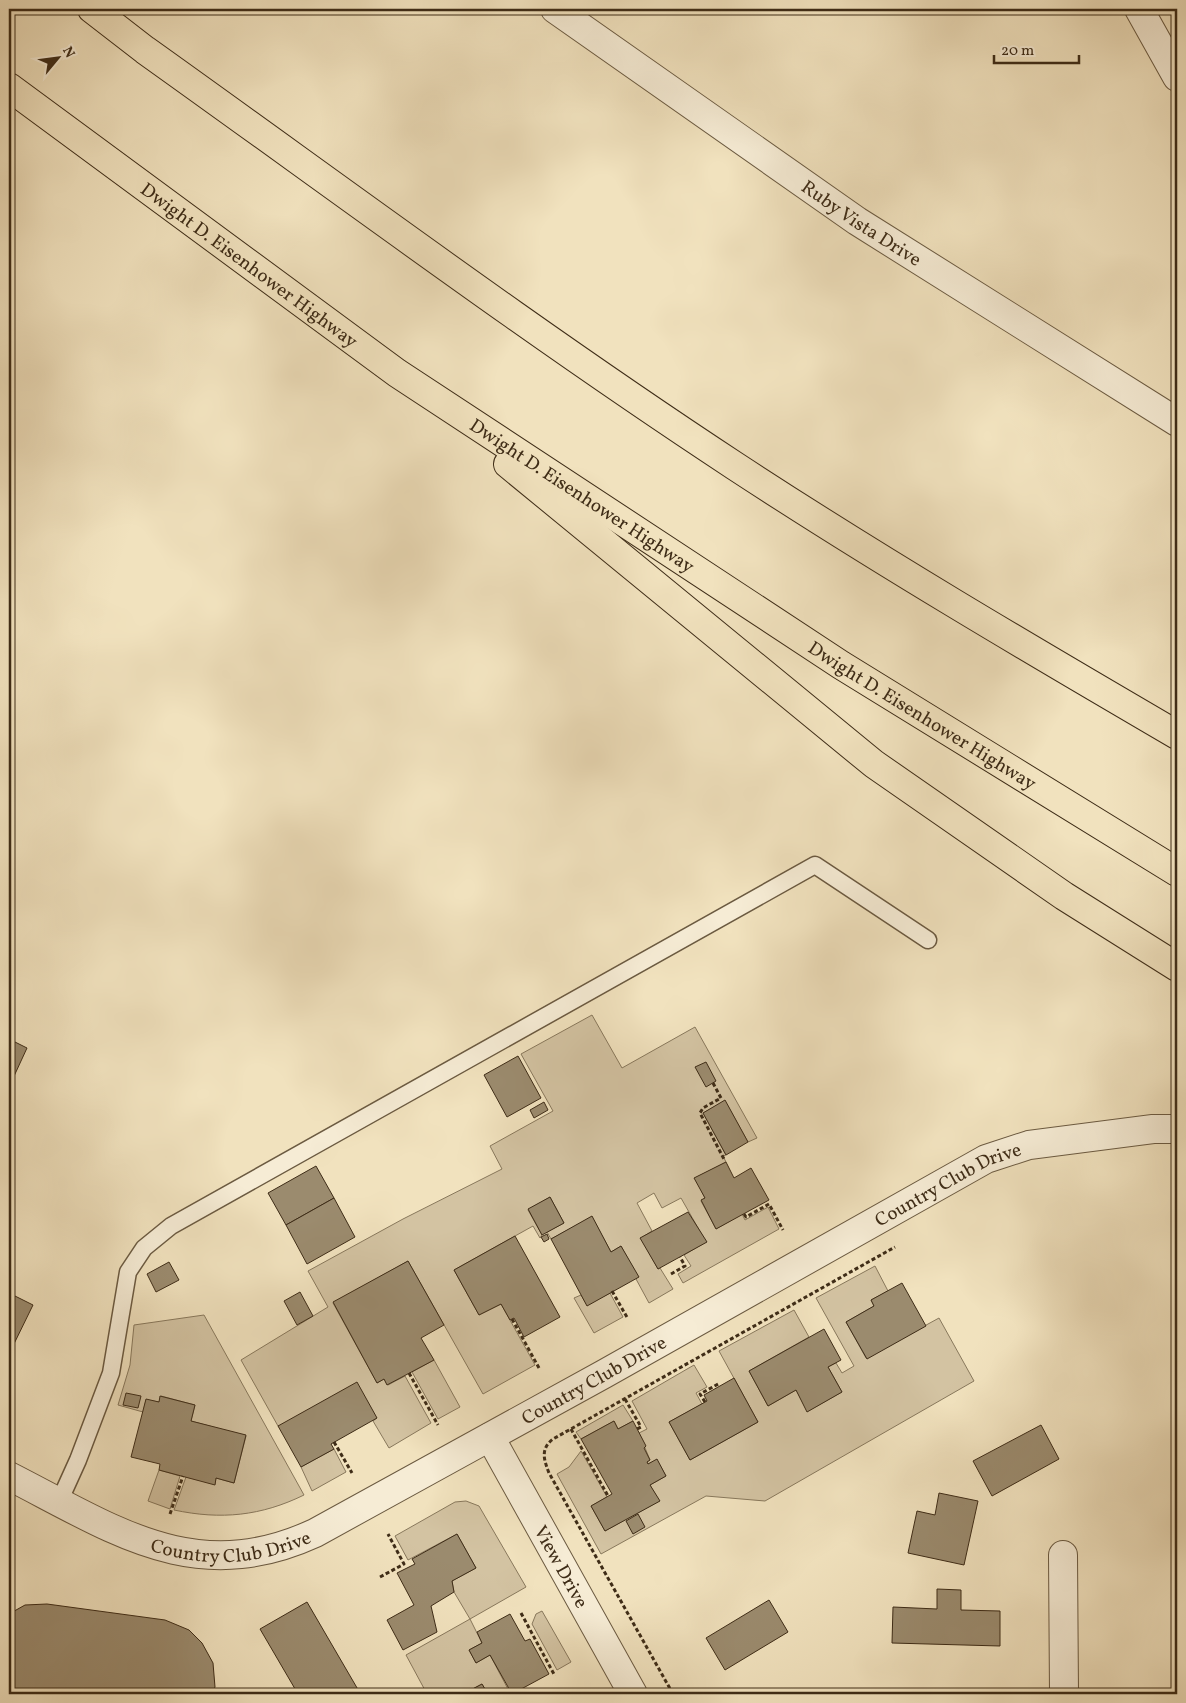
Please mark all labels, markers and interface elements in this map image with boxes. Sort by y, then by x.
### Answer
north arrow [32,32,82,82]
scale bar [994,32,1078,64]
text: 20 m [1001,41,1034,62]
text: N [57,43,79,61]
street label: Ruby Vista Drive [796,175,926,273]
street label: Dwight D. Eisenhower Highway [134,177,363,355]
street label: Dwight D. Eisenhower Highway [464,413,699,580]
street label: Dwight D. Eisenhower Highway [802,636,1041,797]
street label: Country Club Drive [871,1137,1025,1234]
street label: Country Club Drive [517,1330,672,1432]
street label: View Drive [527,1521,594,1613]
street label: Country Club Drive [147,1525,315,1570]

